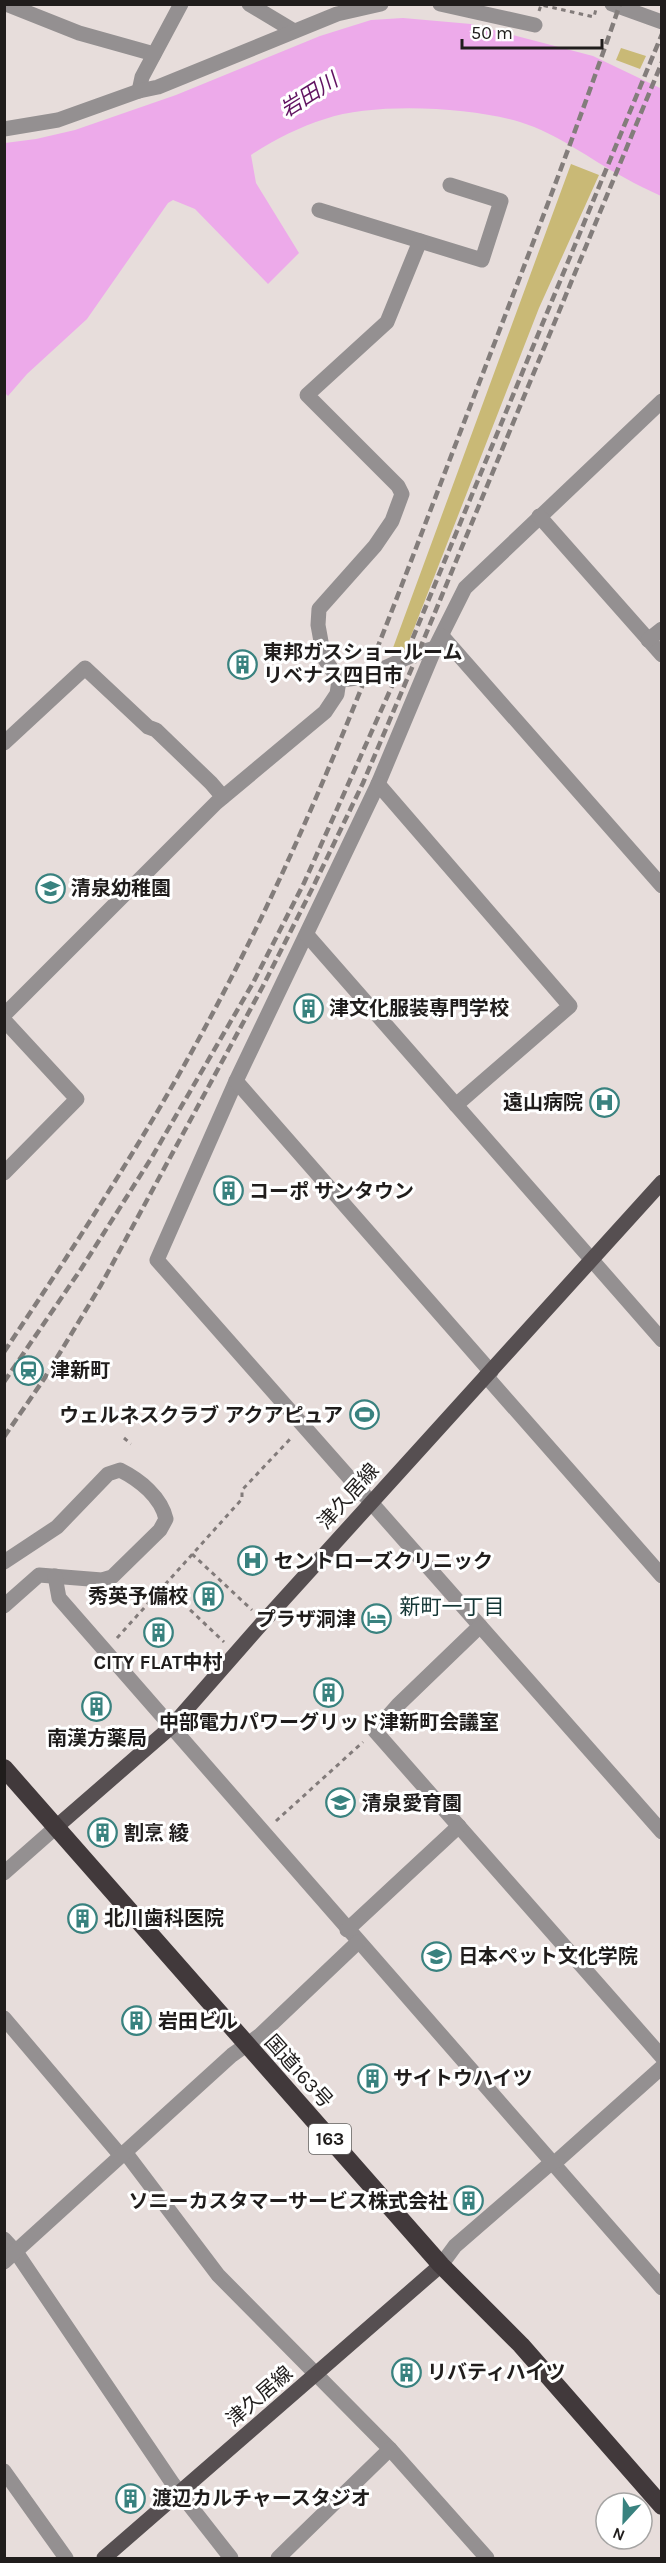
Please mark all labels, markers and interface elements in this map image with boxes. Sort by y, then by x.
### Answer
scale bar [462,12,602,50]
text: 50 m [471,22,513,44]
water label: 岩田川 [276,67,344,122]
place label: 東邦ガスショールーム リベナス四日市 [263,641,462,687]
building icon: 東邦ガスショールーム リベナス四日市 [226,648,258,680]
school or university icon: 清泉幼稚園 [34,872,66,904]
place label: 清泉幼稚園 [71,877,171,900]
building icon: 津文化服装専門学校 [292,992,324,1024]
place label: 津文化服装専門学校 [329,997,509,1020]
hospital icon: 遠山病院 [588,1086,620,1118]
place label: 遠山病院 [503,1091,583,1114]
building icon: コーポ サンタウン [212,1175,244,1207]
place label: コーポ サンタウン [249,1180,414,1203]
station icon: 津新町 [13,1354,45,1386]
place label: 津新町 [50,1359,110,1382]
sports icon: ウェルネスクラブ アクアピュア [348,1399,380,1431]
place label: ウェルネスクラブ アクアピュア [59,1404,343,1427]
street label: 津久居線 [313,1459,384,1534]
hospital icon: セントローズクリニック [237,1545,269,1577]
place label: セントローズクリニック [274,1550,493,1573]
building icon: 秀英予備校 [193,1580,225,1612]
place label: 秀英予備校 [88,1585,188,1608]
district label: 新町一丁目 [400,1595,505,1619]
hotel icon: プラザ洞津 [361,1603,393,1635]
place label: プラザ洞津 [256,1608,356,1631]
building icon: CITY FLAT中村 [142,1616,174,1648]
place label: CITY FLAT中村 [93,1651,223,1674]
building icon: 中部電力パワーグリッド津新町会議室 [313,1676,345,1708]
building icon: 南漢方薬局 [81,1691,113,1723]
place label: 中部電力パワーグリッド津新町会議室 [159,1711,499,1734]
place label: 南漢方薬局 [47,1727,147,1750]
school or university icon: 清泉愛育園 [325,1787,357,1819]
place label: 清泉愛育園 [362,1792,462,1815]
building icon: 割烹 綾 [87,1817,119,1849]
place label: 割烹 綾 [124,1822,189,1845]
building icon: 北川歯科医院 [67,1902,99,1934]
place label: 北川歯科医院 [104,1907,224,1930]
school or university icon: 日本ペット文化学院 [421,1940,453,1972]
place label: 日本ペット文化学院 [458,1945,638,1968]
building icon: 岩田ビル [121,2005,153,2037]
place label: 岩田ビル [158,2010,238,2033]
street label: 国道163号 [260,2030,337,2112]
building icon: サイトウハイツ [356,2062,388,2094]
place label: サイトウハイツ [393,2067,533,2090]
road number: 163 [309,2124,351,2154]
building icon: ソニーカスタマーサービス株式会社 [453,2185,485,2217]
place label: ソニーカスタマーサービス株式会社 [128,2190,448,2213]
building icon: リバティハイツ [390,2356,422,2388]
street label: 津久居線 [222,2361,297,2431]
place label: リバティハイツ [427,2361,565,2384]
building icon: 渡辺カルチャースタジオ [115,2482,147,2514]
place label: 渡辺カルチャースタジオ [152,2487,371,2510]
north arrow [594,2491,654,2551]
text: N [610,2523,627,2545]

